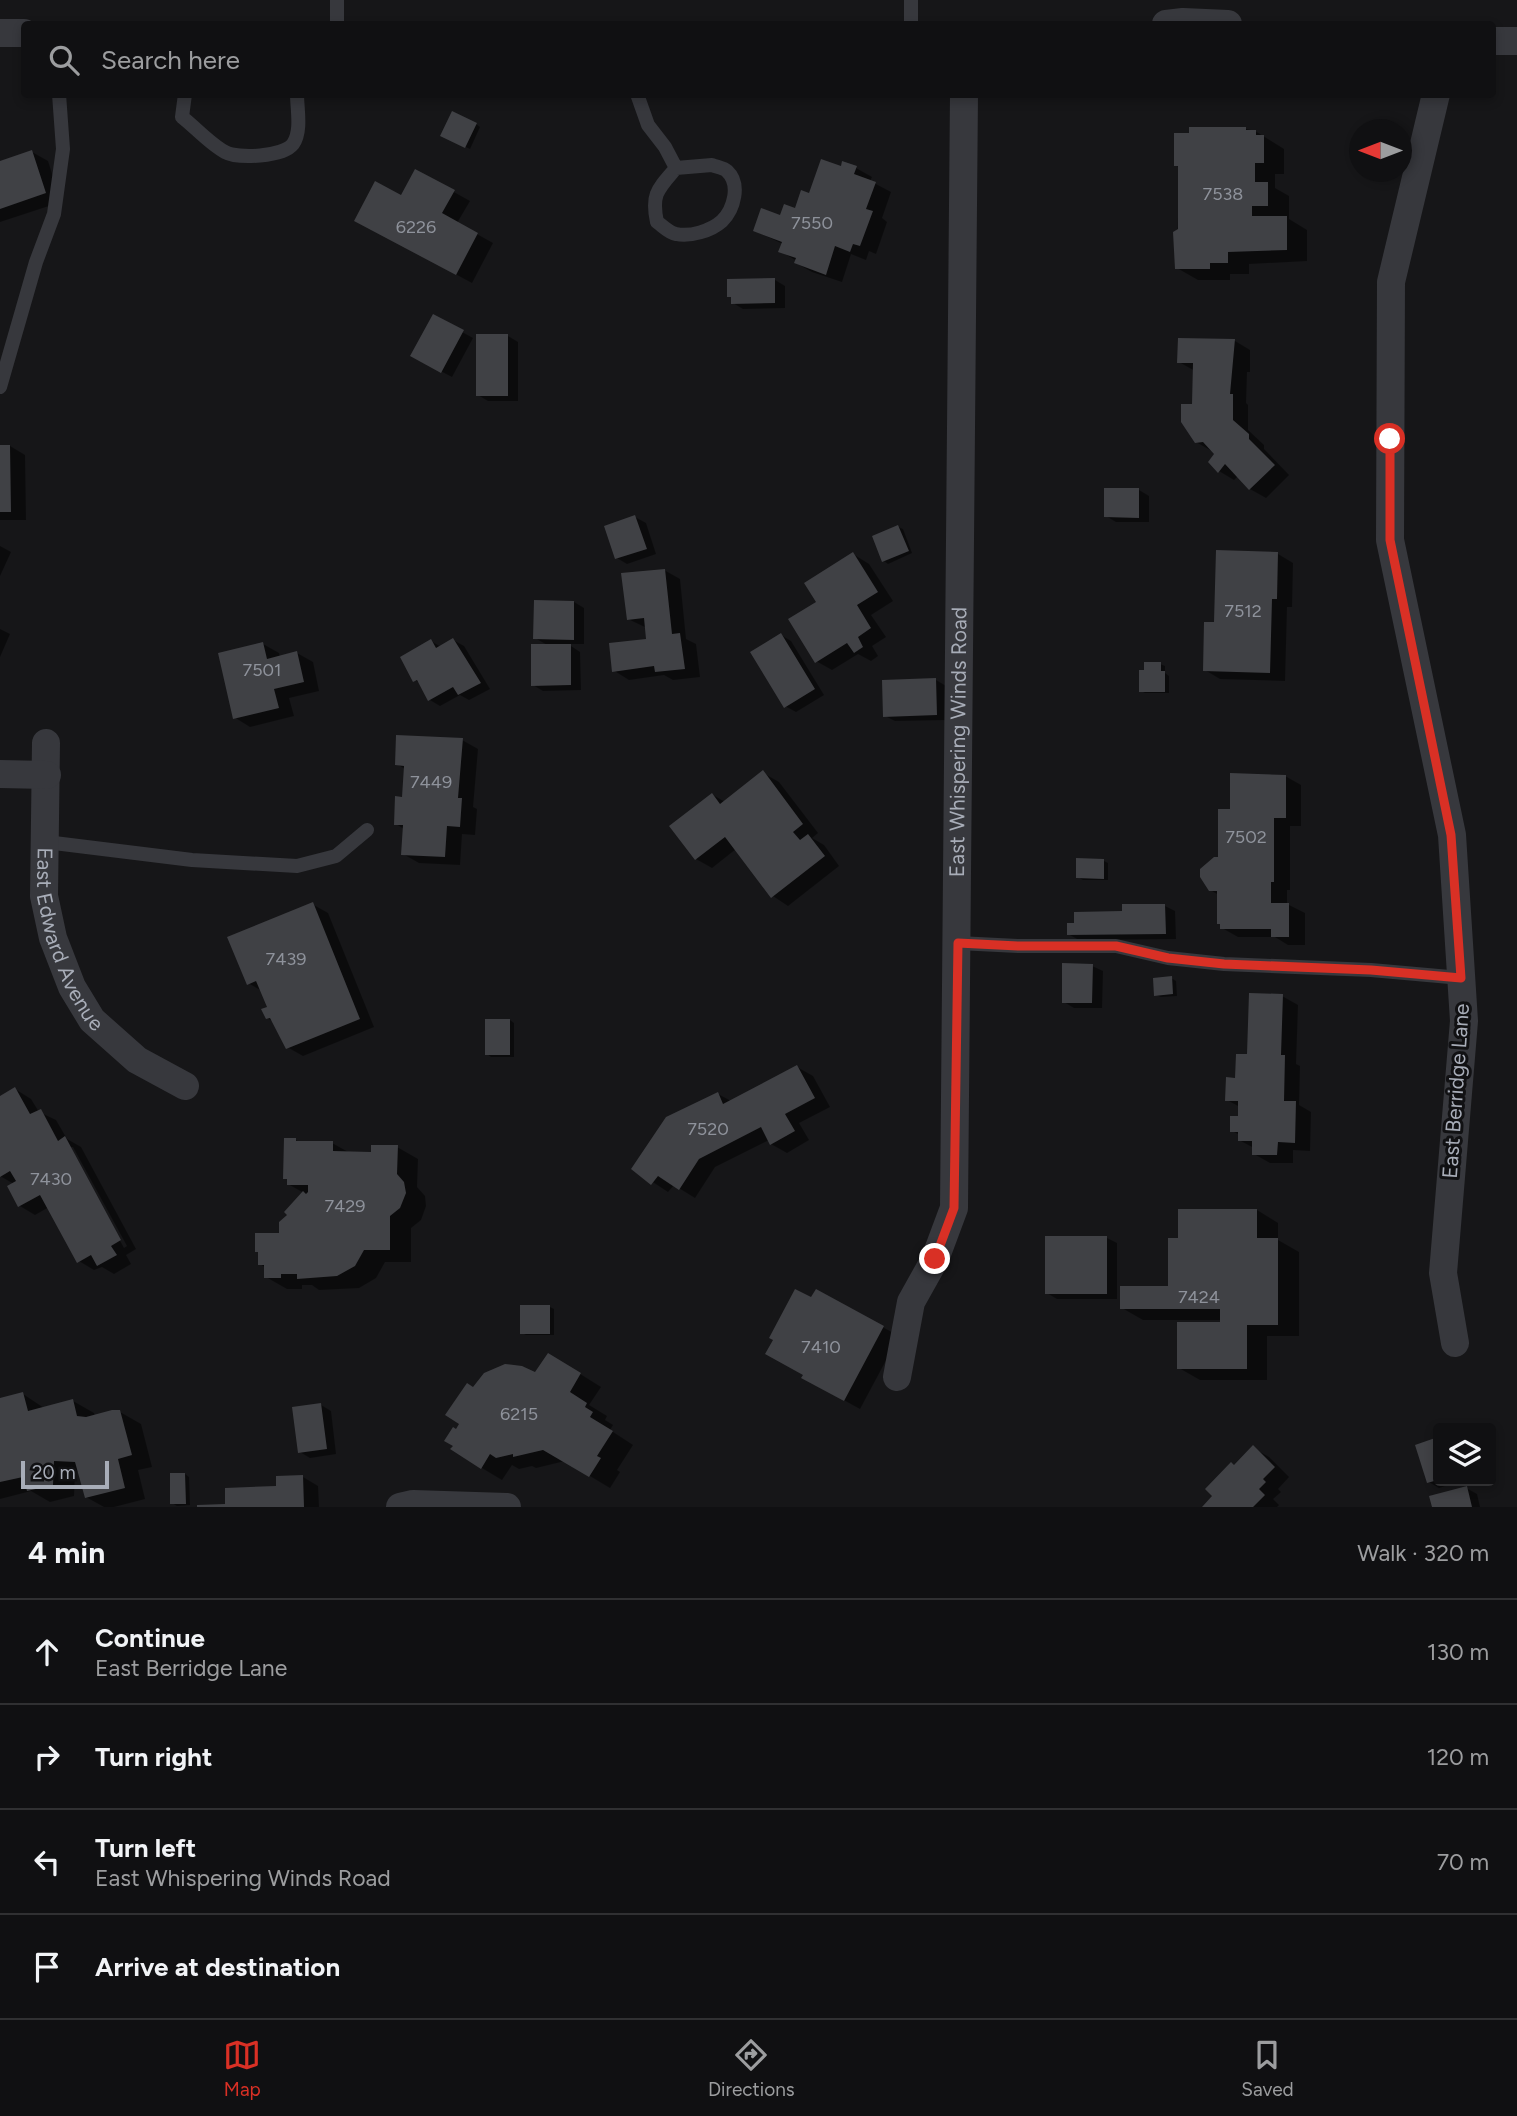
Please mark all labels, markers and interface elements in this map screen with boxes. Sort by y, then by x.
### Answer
search box [21,21,1496,98]
icon: search [45,41,83,79]
text: Search here [101,44,240,76]
north arrow [1349,119,1412,182]
house number: 7538 [1203,183,1243,205]
house number: 7550 [791,212,833,234]
house number: 6226 [396,216,436,238]
route start [1374,423,1405,454]
house number: 7512 [1224,600,1262,622]
street label: East Whispering Winds Road [944,607,971,877]
house number: 7501 [243,659,282,681]
house number: 7449 [410,771,452,793]
house number: 7502 [1225,826,1267,848]
street label: East Edward Avenue [32,847,109,1036]
house number: 7439 [266,948,306,970]
street label: East Berridge Lane [1437,1003,1474,1179]
house number: 7520 [687,1118,729,1140]
house number: 7430 [30,1168,72,1190]
house number: 7429 [324,1195,366,1217]
route end [919,1243,950,1274]
house number: 7424 [1178,1286,1220,1308]
house number: 7410 [801,1336,841,1358]
house number: 6215 [500,1403,538,1425]
map controls [1433,1423,1496,1486]
button: layers [1433,1423,1496,1486]
scale bar [21,1458,108,1490]
text: 20 m [32,1461,76,1484]
text: 4 min [28,1534,105,1571]
text: Walk · 320 m [1357,1539,1489,1567]
text: Continue [95,1622,205,1654]
icon: ahead [28,1633,66,1671]
text: 130 m [1427,1638,1489,1666]
text: East Berridge Lane [95,1654,287,1682]
icon: right [28,1738,66,1776]
text: Turn right [95,1741,212,1773]
text: 120 m [1427,1743,1489,1771]
text: Turn left [95,1832,196,1864]
icon: left [28,1843,66,1881]
text: 70 m [1437,1848,1489,1876]
text: East Whispering Winds Road [95,1864,391,1892]
icon: arrive [28,1948,66,1986]
text: Arrive at destination [95,1951,340,1983]
tab: Map [223,2036,261,2101]
tab: Directions [708,2036,795,2101]
tab: Saved [1241,2036,1294,2101]

